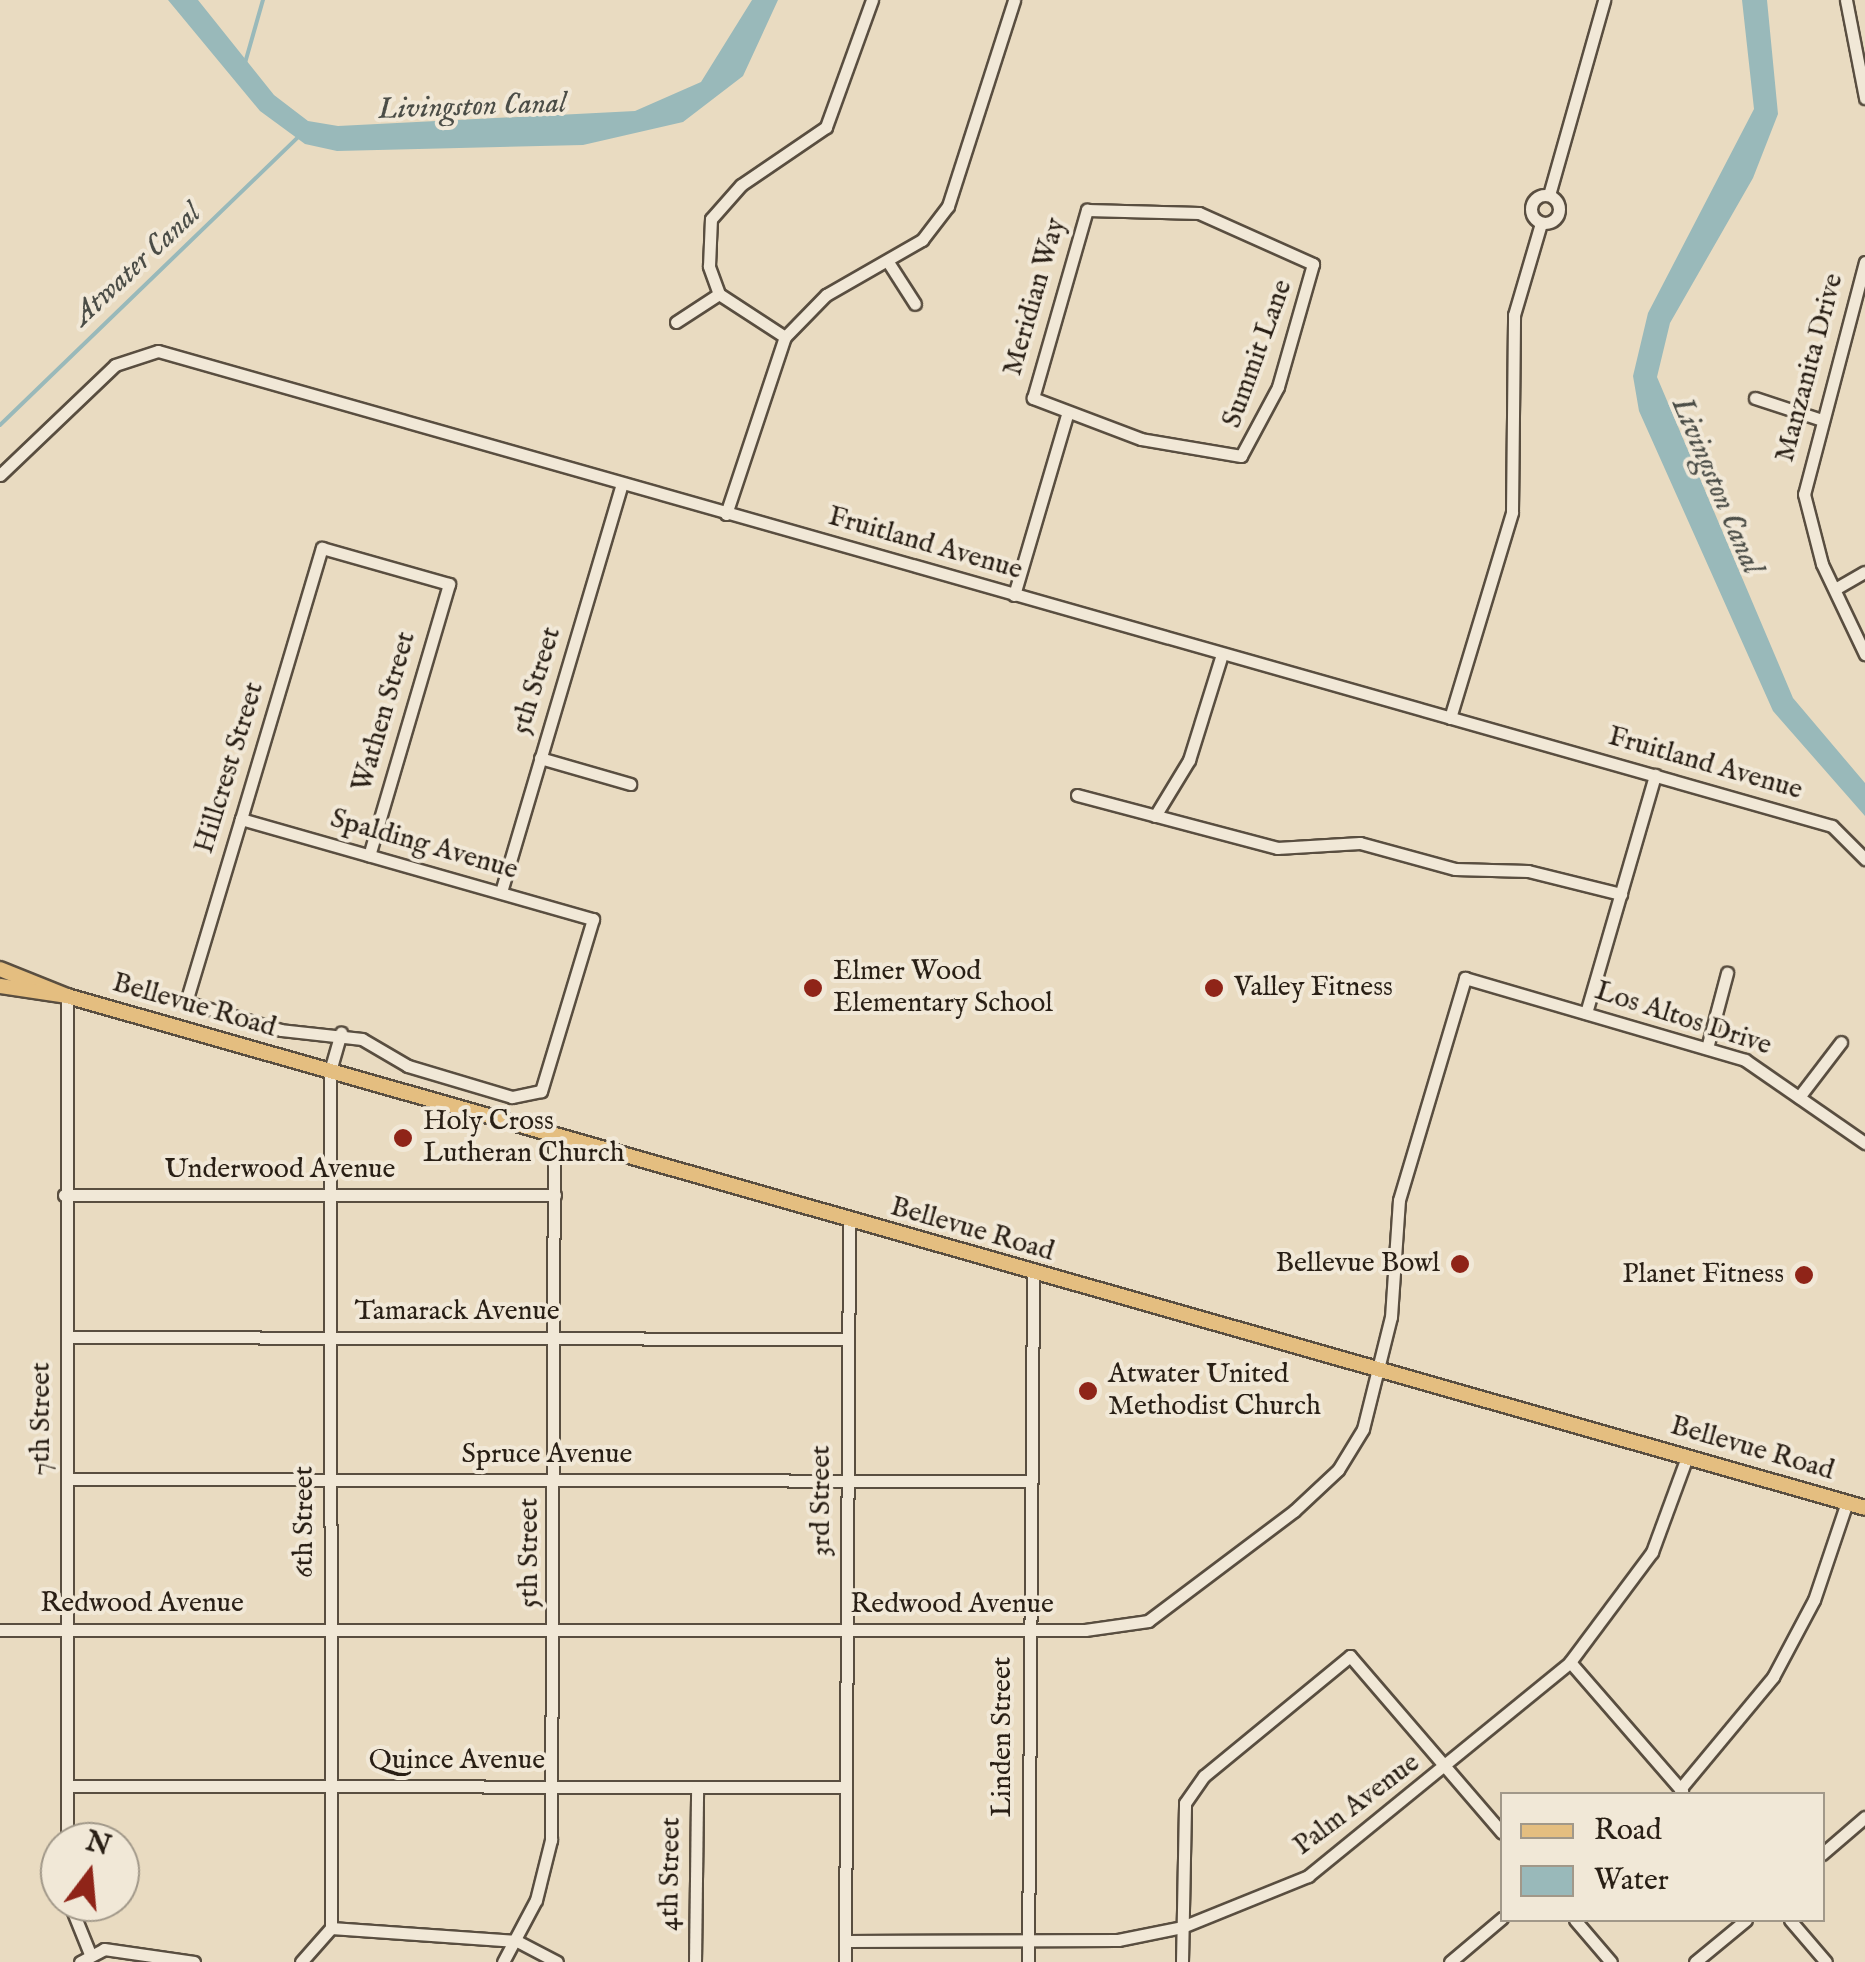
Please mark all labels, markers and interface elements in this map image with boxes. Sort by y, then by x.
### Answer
water label: Livingston Canal [377,86,567,128]
water label: Atwater Canal [65,196,209,334]
street label: Meridian Way [996,214,1074,380]
street label: Manzanita Drive [1769,270,1851,466]
street label: Summit Lane [1216,275,1300,433]
water label: Livingston Canal [1663,392,1769,580]
street label: Fruitland Avenue [824,500,1026,588]
street label: 5th Street [505,623,569,739]
street label: Wathen Street [346,628,424,796]
street label: Hillcrest Street [188,678,272,858]
street label: Fruitland Avenue [1604,720,1806,808]
street label: Spalding Avenue [326,802,522,888]
place label: Elmer Wood Elementary School [833,955,1053,1021]
street label: Bellevue Road [108,967,280,1045]
place label: Valley Fitness [1234,971,1393,1005]
street label: Los Altos Drive [1590,975,1776,1063]
marker: Elmer Wood Elementary School [802,977,824,999]
marker: Valley Fitness [1203,977,1225,999]
place label: Holy Cross Lutheran Church [423,1105,625,1171]
marker: Holy Cross Lutheran Church [392,1127,414,1149]
street label: Underwood Avenue [165,1153,395,1187]
street label: Bellevue Road [886,1191,1058,1269]
place label: Bellevue Bowl [1275,1247,1440,1281]
marker: Bellevue Bowl [1449,1253,1471,1275]
place label: Planet Fitness [1622,1258,1784,1292]
marker: Planet Fitness [1793,1264,1815,1286]
street label: Tamarack Avenue [354,1295,560,1329]
place label: Atwater United Methodist Church [1108,1358,1321,1424]
street label: 7th Street [25,1362,59,1476]
marker: Atwater United Methodist Church [1077,1380,1099,1402]
street label: Bellevue Road [1666,1410,1838,1488]
street label: Spruce Avenue [462,1438,632,1472]
street label: 3rd Street [805,1445,839,1557]
street label: 6th Street [288,1466,322,1578]
street label: 5th Street [513,1498,547,1608]
street label: Redwood Avenue [40,1587,244,1621]
street label: Redwood Avenue [850,1588,1054,1622]
street label: Linden Street [986,1657,1020,1817]
street label: Quince Avenue [369,1744,545,1778]
street label: Palm Avenue [1287,1747,1427,1863]
legend [1500,1792,1825,1922]
text: Road [1594,1812,1662,1850]
street label: 4th Street [653,1817,689,1931]
north arrow [40,1822,140,1922]
text: N [81,1824,114,1865]
text: Water [1594,1862,1669,1900]

